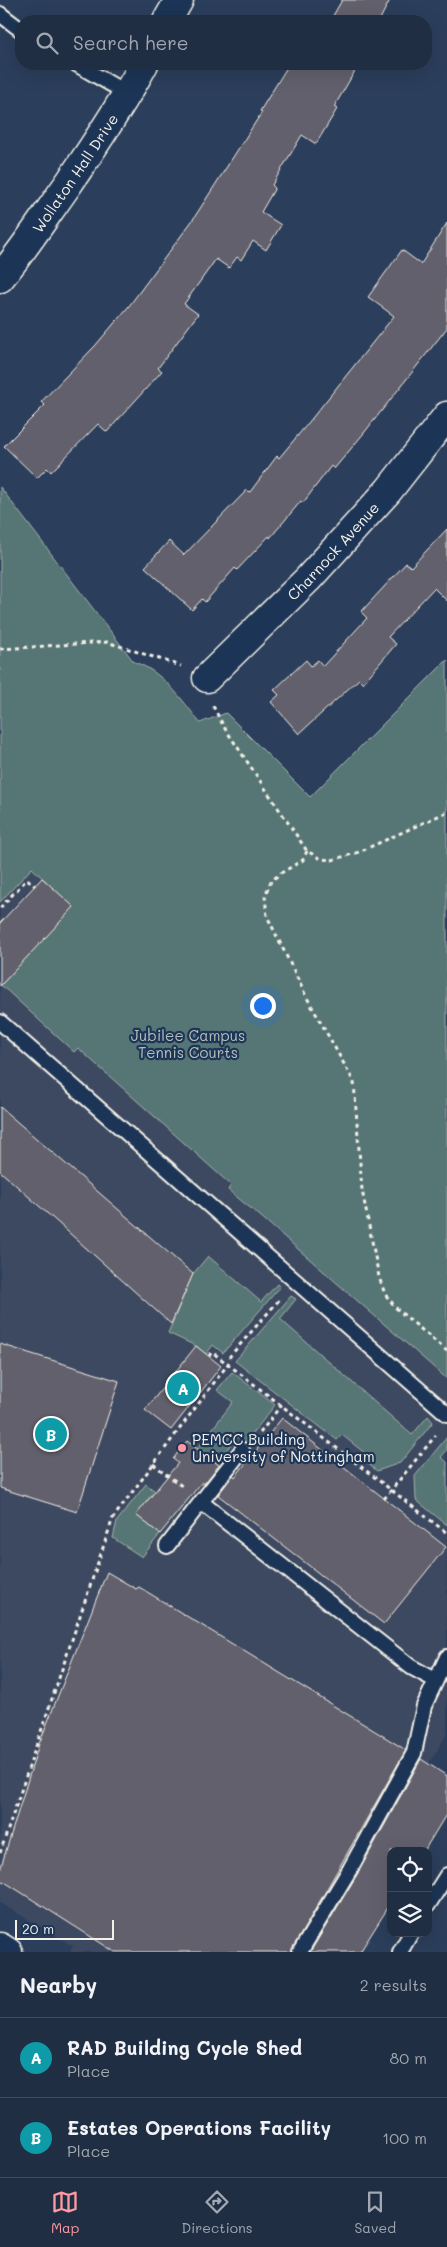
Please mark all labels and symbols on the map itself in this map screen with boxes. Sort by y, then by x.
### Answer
street label: Wollaton Hall Drive [27,110,122,237]
street label: Charnock Avenue [283,498,383,604]
your location [250,993,276,1019]
park label: Jubilee Campus Tennis Courts [131,1025,245,1062]
pin: A [167,1369,199,1407]
pin: B [35,1415,67,1453]
place label: PEMCC Building University of Nottingham [192,1429,375,1466]
marker: PEMCC Building University of Nottingham [176,1442,188,1454]
scale bar [15,1917,114,1940]

